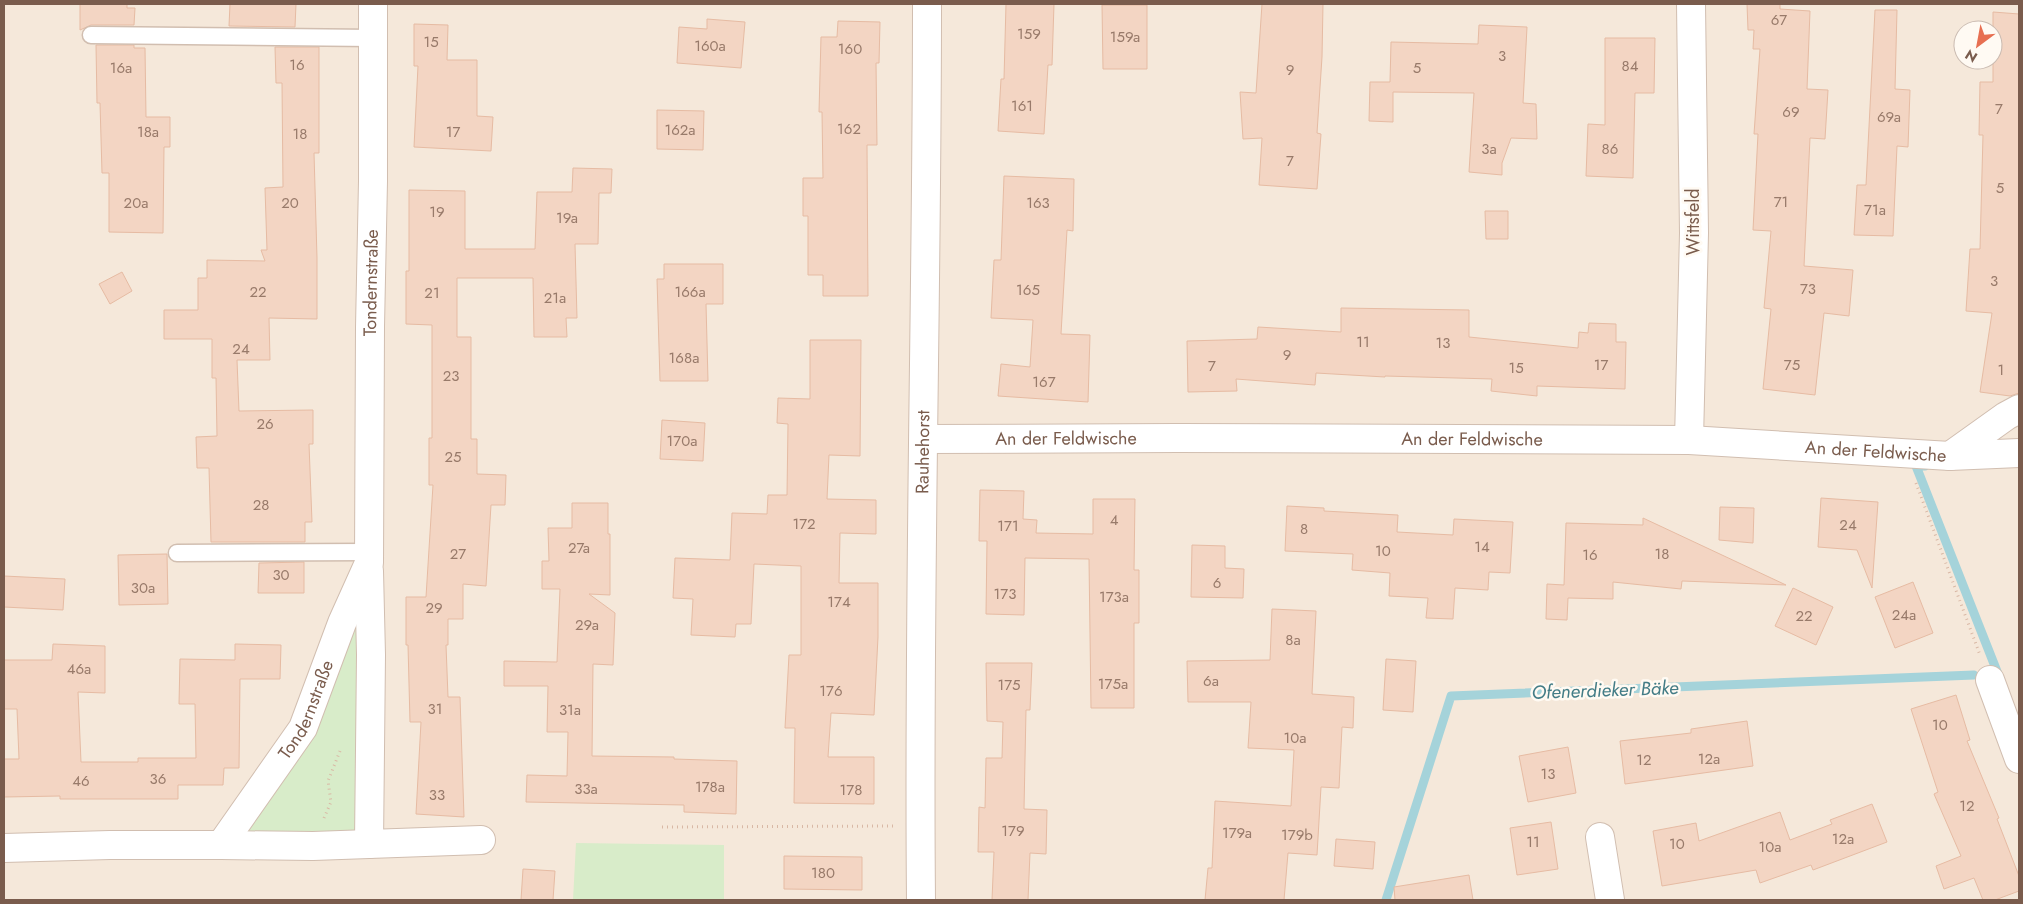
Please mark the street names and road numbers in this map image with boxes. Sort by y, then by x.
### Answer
street label: Wittsfeld [1680,188,1706,256]
street label: Tondernstraße [357,229,385,336]
street label: Rauhehorst [909,409,936,494]
street label: An der Feldwische [995,425,1137,452]
street label: An der Feldwische [1401,426,1543,452]
street label: An der Feldwische [1804,434,1947,469]
street label: Tondernstraße [272,656,340,764]

